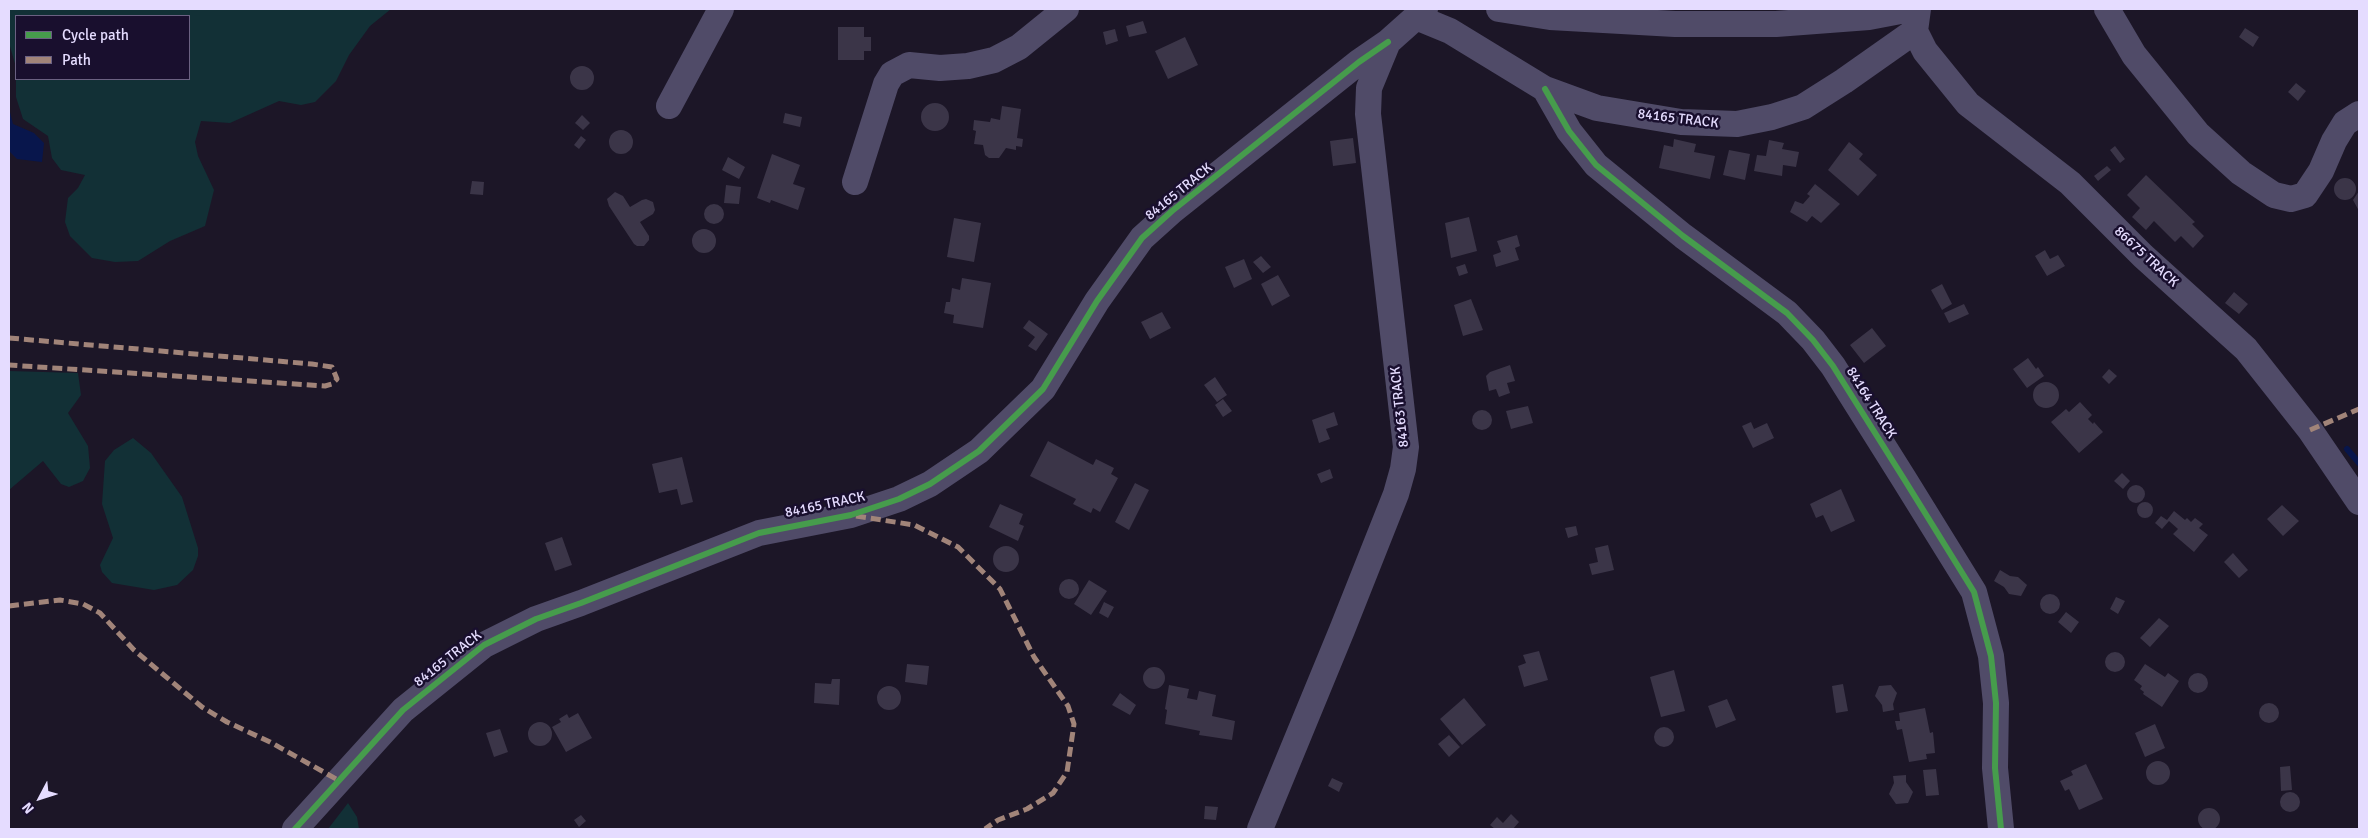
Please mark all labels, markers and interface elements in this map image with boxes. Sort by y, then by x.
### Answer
legend [15,15,190,80]
text: Cycle path [62,26,129,44]
text: Path [62,51,91,69]
street label: 84165 TRACK [1637,106,1719,132]
street label: 84165 TRACK [1142,160,1216,224]
street label: 86675 TRACK [2111,223,2181,291]
street label: 84164 TRACK [1842,364,1900,442]
street label: 84163 TRACK [1387,366,1413,448]
street label: 84165 TRACK [783,488,867,522]
street label: 84165 TRACK [411,627,485,691]
north arrow [15,773,65,823]
text: N [18,799,38,817]

